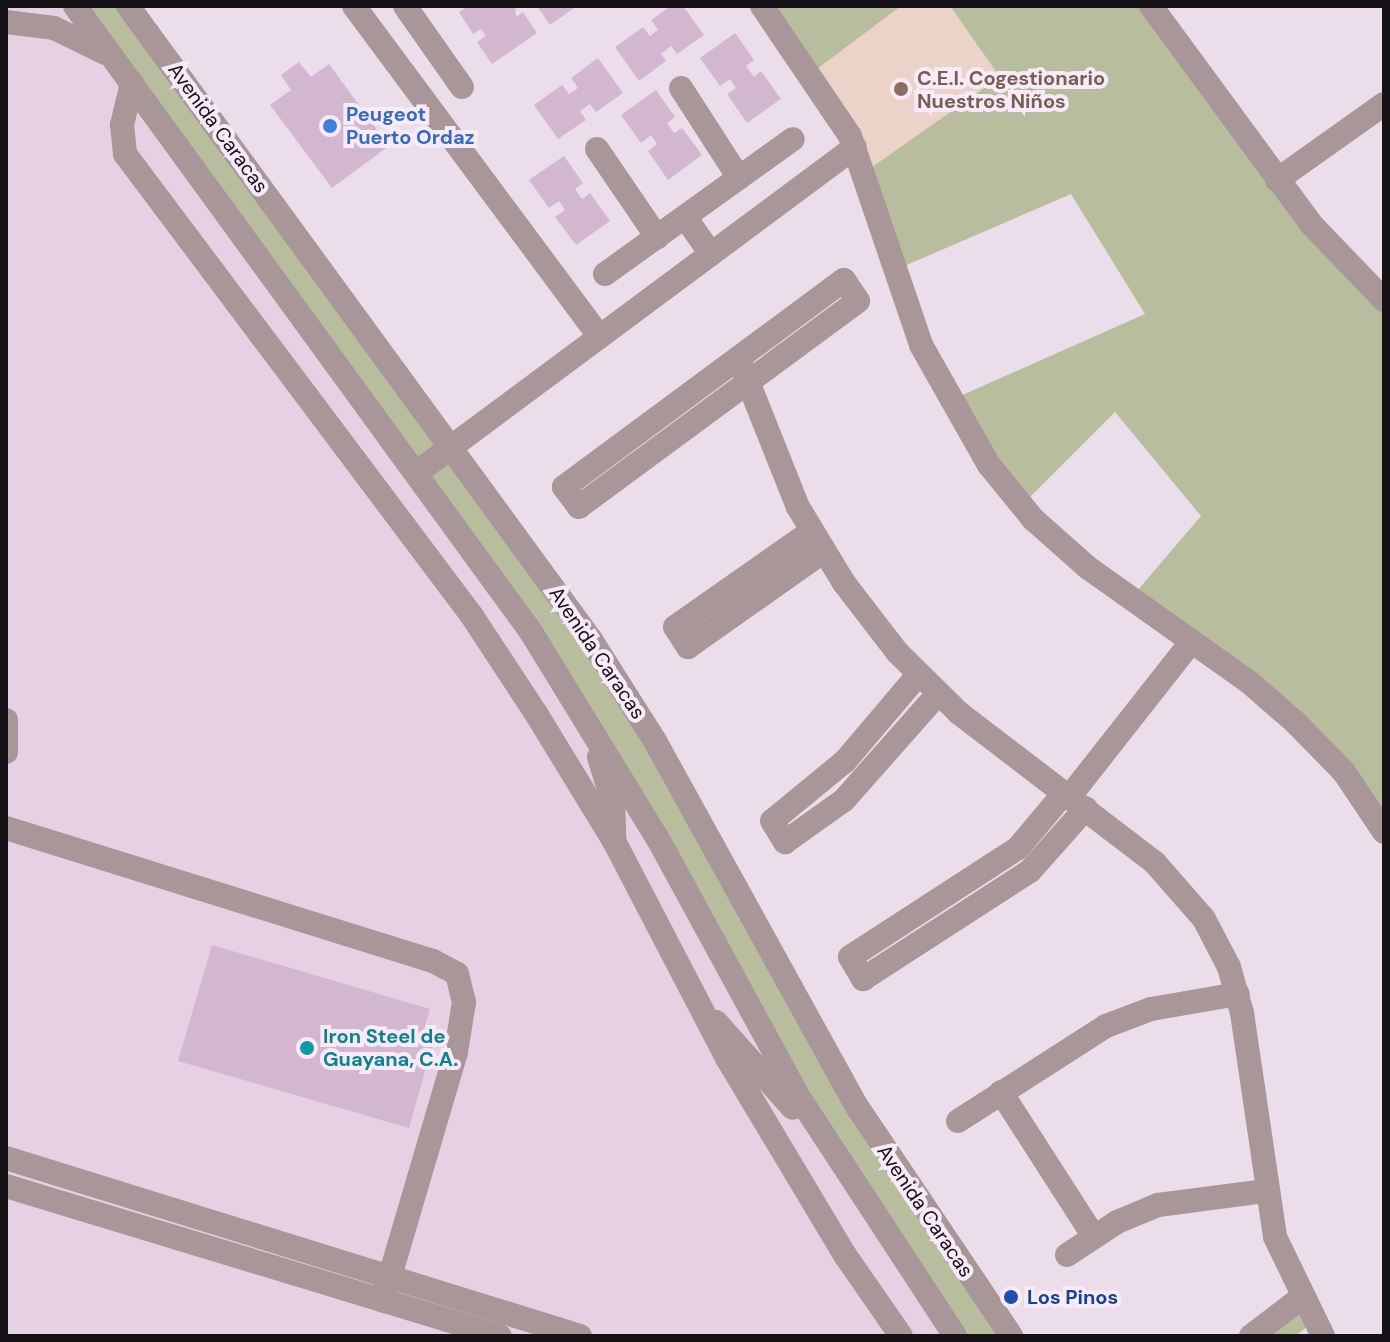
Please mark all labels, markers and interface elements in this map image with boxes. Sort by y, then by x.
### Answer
street label: Avenida Caracas [163,58,273,198]
place label: C.E.I. Cogestionario Nuestros Niños [917,66,1105,113]
marker: C.E.I. Cogestionario Nuestros Niños [892,80,910,98]
place label: Peugeot Puerto Ordaz [346,102,474,149]
marker: Peugeot Puerto Ordaz [321,117,339,135]
street label: Avenida Caracas [544,582,650,724]
place label: Iron Steel de Guayana, C.A. [323,1024,458,1071]
marker: Iron Steel de Guayana, C.A. [298,1039,316,1057]
street label: Avenida Caracas [872,1140,978,1282]
place label: Los Pinos [1027,1285,1118,1309]
marker: Los Pinos [1002,1288,1020,1306]

